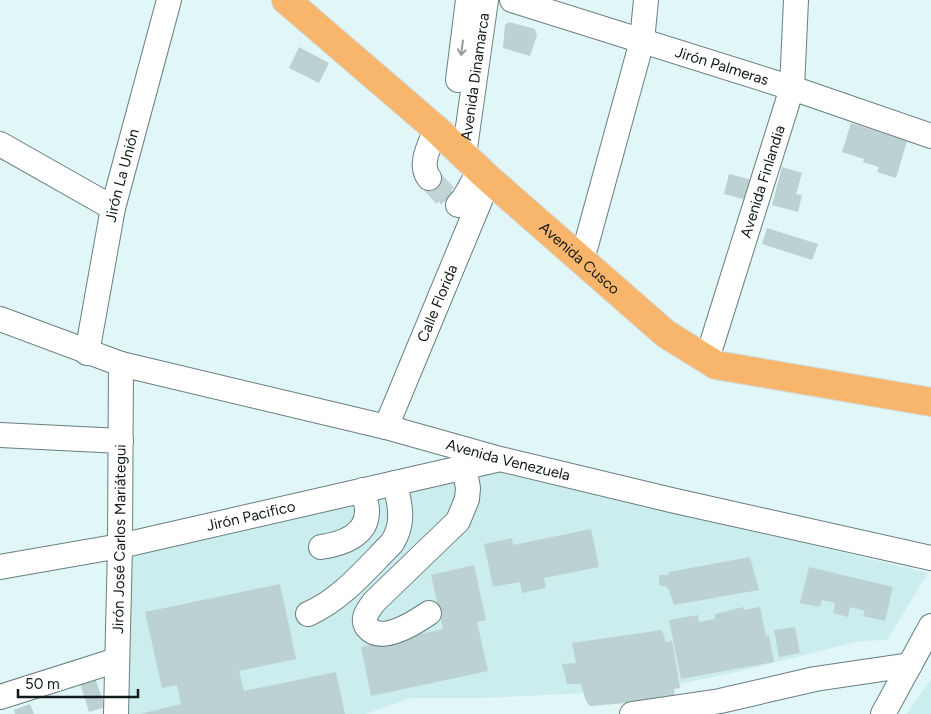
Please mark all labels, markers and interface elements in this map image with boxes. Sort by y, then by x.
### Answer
street label: Avenida Dinamarca [457,12,493,142]
one-way arrow [457,40,467,56]
street label: Jirón Palmeras [673,43,771,89]
street label: Avenida Finlandia [737,123,789,240]
street label: Jirón La Unión [102,127,143,224]
street label: Avenida Cusco [536,218,624,298]
street label: Calle Florida [413,262,461,345]
street label: Avenida Venezuela [444,435,572,484]
street label: Jirón José Carlos Mariátegui [109,444,130,634]
street label: Jirón Pacifico [205,497,297,535]
scale bar [18,666,138,698]
text: 50 m [25,675,60,693]

